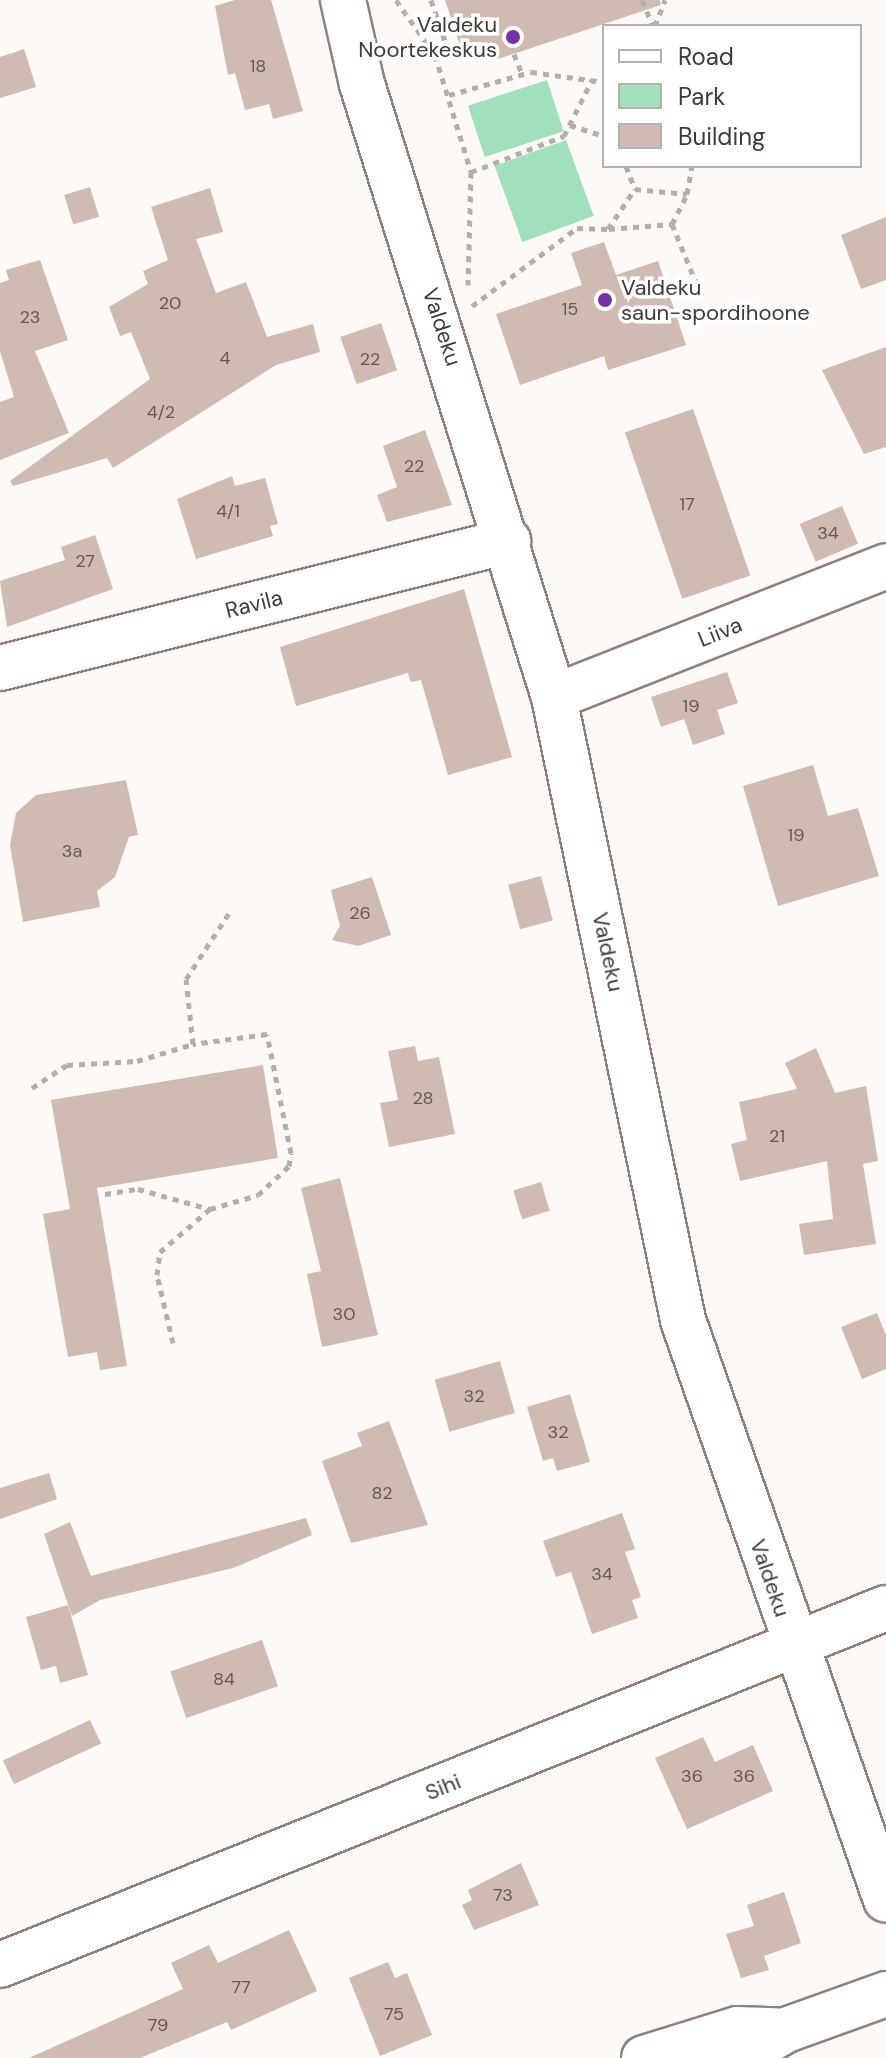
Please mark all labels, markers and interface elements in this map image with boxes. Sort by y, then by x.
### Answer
place label: Valdeku Noortekeskus [358,11,497,62]
legend [602,24,862,168]
marker: Valdeku Noortekeskus [504,28,522,46]
text: Road [678,41,734,72]
house number: 18 [250,55,266,77]
text: Park [678,81,725,112]
text: Building [678,121,765,152]
place label: Valdeku saun-spordihoone [621,274,810,326]
street label: Valdeku [417,285,467,369]
marker: Valdeku saun-spordihoone [596,291,614,309]
house number: 20 [159,292,181,314]
house number: 15 [562,298,578,320]
house number: 23 [19,306,41,328]
house number: 4 [220,347,230,369]
house number: 22 [360,348,380,370]
house number: 4/2 [147,401,175,423]
house number: 22 [404,455,424,477]
house number: 17 [679,493,695,515]
house number: 4/1 [216,500,240,522]
house number: 34 [817,522,839,544]
house number: 27 [75,550,95,572]
street label: Ravila [223,584,285,624]
street label: Liiva [694,611,746,653]
house number: 19 [683,695,699,717]
house number: 19 [788,824,804,846]
house number: 3a [62,840,82,862]
house number: 26 [349,902,371,924]
street label: Valdeku [587,910,629,994]
house number: 28 [412,1087,434,1109]
house number: 21 [769,1125,785,1147]
house number: 30 [333,1303,355,1325]
house number: 32 [463,1385,485,1407]
house number: 32 [547,1421,569,1443]
house number: 82 [371,1482,393,1504]
street label: Valdeku [744,1536,796,1620]
house number: 34 [591,1563,613,1585]
house number: 84 [213,1668,235,1690]
house number: 36 [681,1765,703,1787]
house number: 36 [733,1765,755,1787]
street label: Sihi [421,1768,465,1806]
house number: 73 [493,1884,513,1906]
house number: 77 [231,1976,251,1998]
house number: 75 [384,2003,404,2025]
house number: 79 [148,2014,168,2036]

